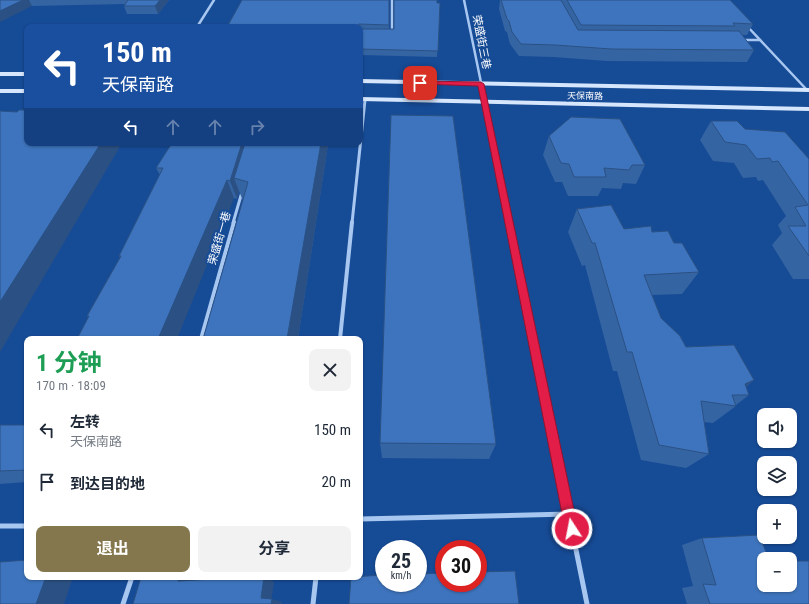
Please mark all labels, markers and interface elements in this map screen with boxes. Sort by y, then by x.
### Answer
street label: 荣盛街三巷 [470,14,493,70]
text: 150 m [102,36,172,69]
icon: left [36,40,88,92]
pin [403,66,437,100]
icon: arrive [409,72,431,94]
text: 天保南路 [102,74,174,95]
street label: 天保南路 [567,91,603,101]
icon: left [120,116,142,138]
icon: ahead [162,116,184,138]
icon: ahead [204,116,226,138]
icon: right [246,116,268,138]
street label: 荣盛街一巷 [206,210,233,266]
text: 1 分钟 [36,349,102,377]
button: close [309,349,351,391]
text: 170 m · 18:09 [36,378,106,393]
map controls [757,408,797,592]
button: sound [757,408,797,448]
text: 左转 [70,413,100,431]
icon: left [36,419,58,441]
text: 150 m [314,421,351,439]
text: 天保南路 [70,434,122,449]
button: layers [757,456,797,496]
icon: arrive [36,471,58,493]
text: 20 m [321,473,351,491]
text: 到达目的地 [70,475,145,493]
button: + [757,504,797,544]
position arrow [551,508,593,550]
button: 退出 [36,526,190,572]
button: 分享 [198,526,351,572]
speed limit sign: 30 [435,540,487,592]
text: 25 [391,549,411,573]
button: − [757,552,797,592]
text: km/h [391,570,411,581]

